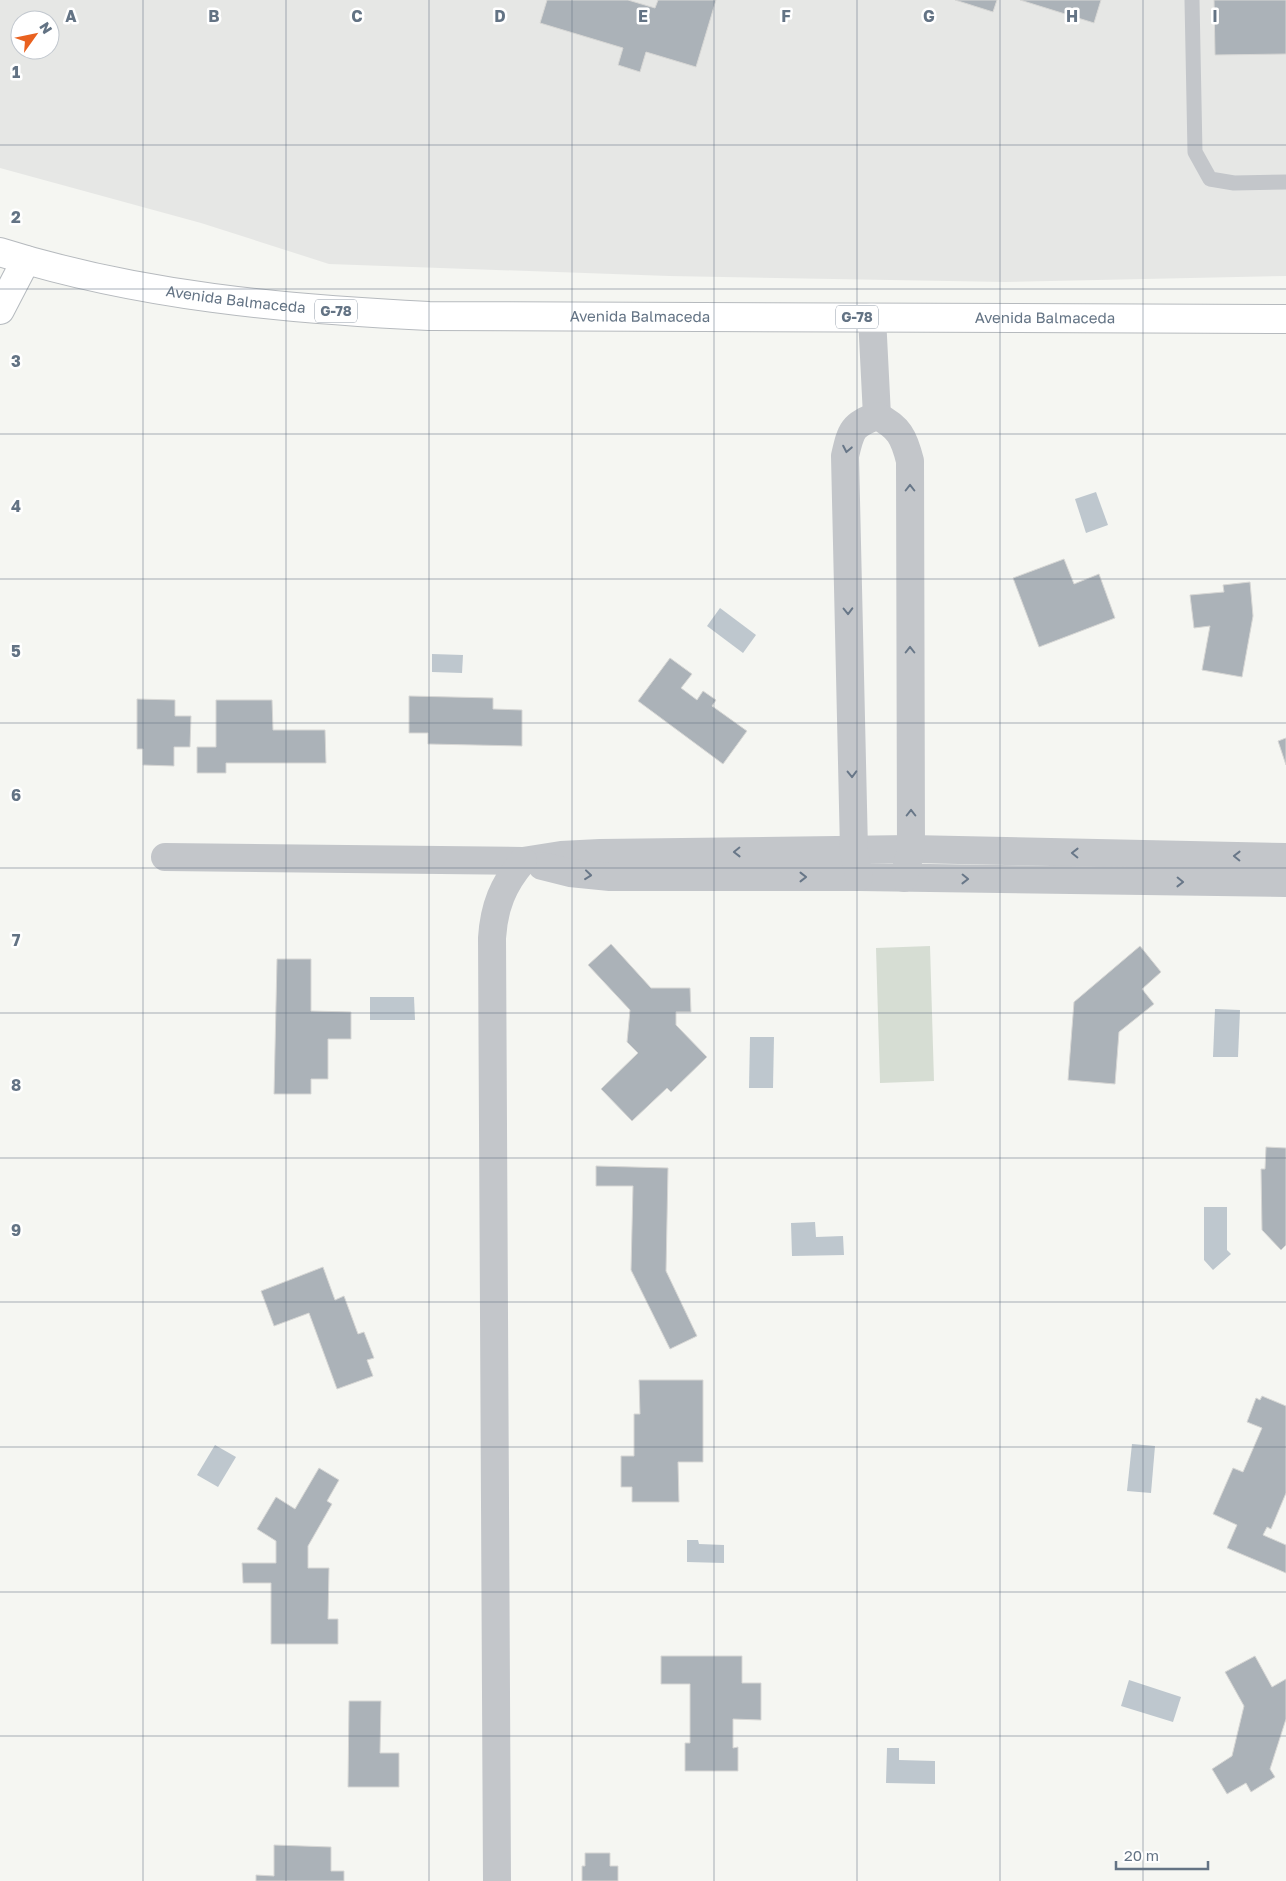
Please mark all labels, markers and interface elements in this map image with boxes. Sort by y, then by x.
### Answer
text: A [65,6,77,26]
text: B [208,6,220,26]
text: C [351,6,363,26]
text: D [494,6,506,26]
text: E [638,6,648,26]
text: F [781,6,791,26]
text: G [923,6,935,26]
text: H [1066,6,1078,26]
text: I [1212,6,1218,26]
north arrow [10,10,60,60]
text: N [36,19,56,37]
text: 1 [12,62,20,82]
text: 2 [11,207,21,227]
street label: Avenida Balmaceda [165,281,306,316]
road number: G-78 [315,300,357,322]
street label: Avenida Balmaceda [570,306,710,325]
road number: G-78 [836,306,878,328]
street label: Avenida Balmaceda [975,308,1115,326]
text: 3 [11,351,21,371]
one-way arrow [842,444,852,453]
one-way arrow [905,483,915,491]
text: 4 [11,496,21,516]
one-way arrow [843,607,854,615]
text: 5 [11,641,21,661]
one-way arrow [905,646,915,654]
one-way arrow [847,770,857,778]
text: 6 [11,785,21,805]
one-way arrow [906,808,916,816]
one-way arrow [733,847,741,857]
one-way arrow [1071,847,1079,858]
one-way arrow [1233,851,1241,861]
one-way arrow [584,869,592,880]
one-way arrow [800,872,807,882]
one-way arrow [962,874,970,884]
one-way arrow [1177,877,1185,887]
text: 7 [12,930,21,950]
text: 8 [11,1075,21,1095]
text: 9 [11,1220,21,1240]
scale bar [1116,1838,1208,1870]
text: 20 m [1124,1846,1159,1864]

